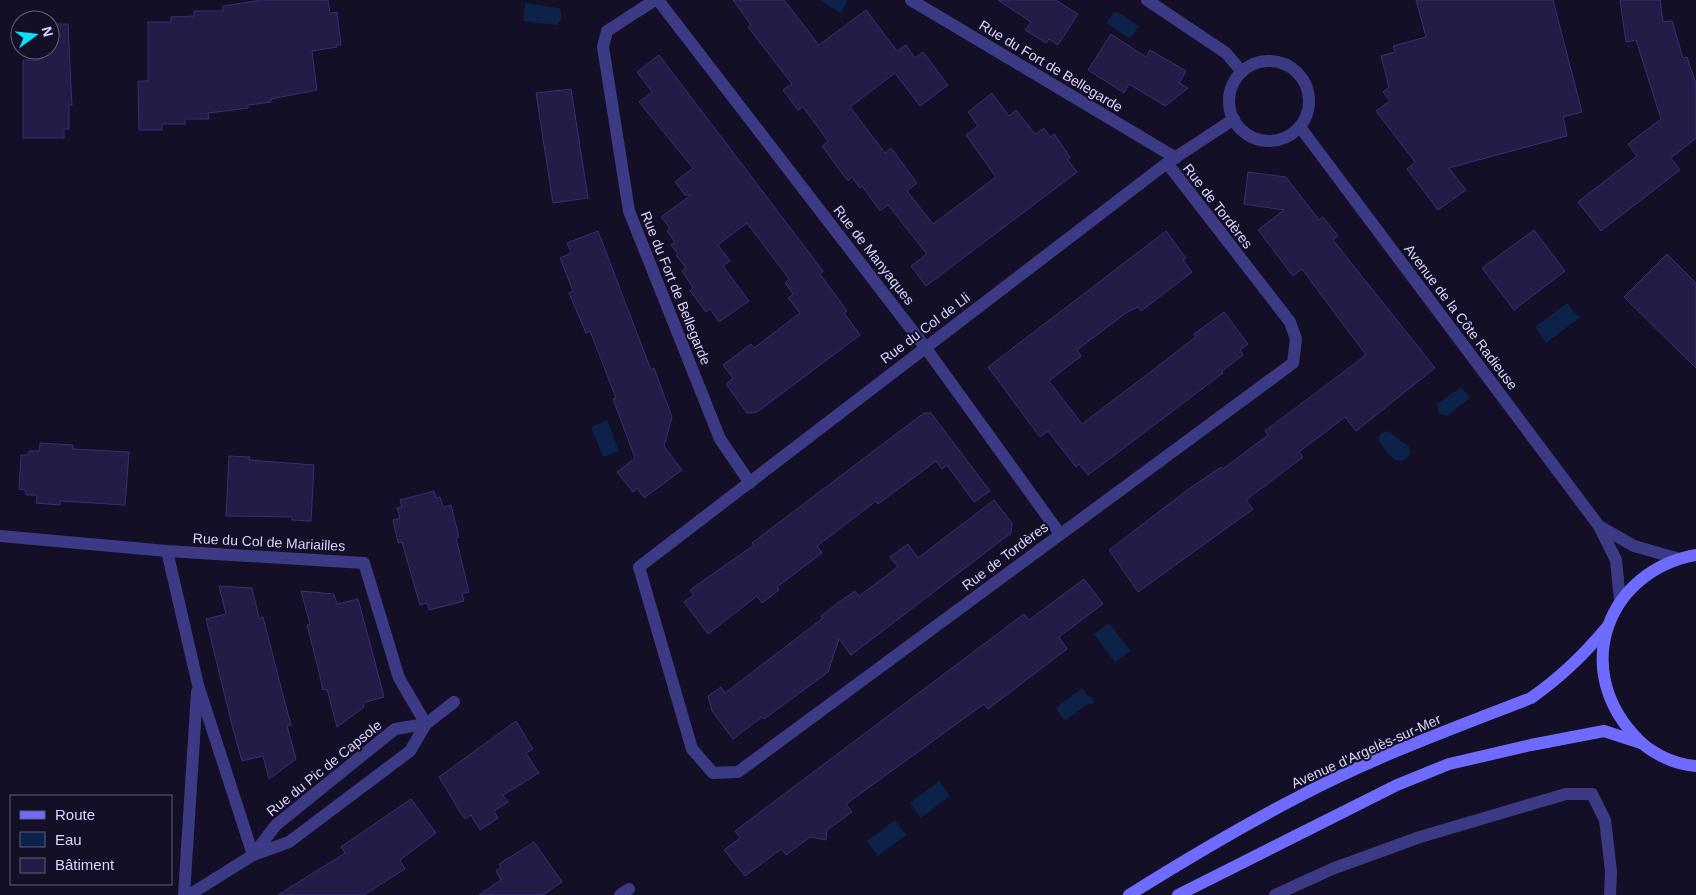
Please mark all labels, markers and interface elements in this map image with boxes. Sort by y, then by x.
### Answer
north arrow [10,10,60,60]
street label: Rue du Fort de Bellegarde [976,17,1126,115]
text: N [39,25,57,39]
street label: Rue de Tordères [1180,160,1256,252]
street label: Rue de Manyaques [830,202,918,308]
street label: Rue du Fort de Bellegarde [638,209,714,367]
street label: Avenue de la Côte Radieuse [1401,241,1521,393]
street label: Rue du Col de Lli [877,289,973,367]
street label: Rue de Tordères [959,519,1051,593]
street label: Rue du Col de Mariailles [192,530,346,554]
street label: Avenue d'Argelès-sur-Mer [1289,711,1444,791]
street label: Rue du Pic de Capsole [263,717,385,819]
legend [10,795,172,885]
text: Route [55,806,95,823]
text: Eau [55,831,82,848]
text: Bâtiment [55,856,115,873]

